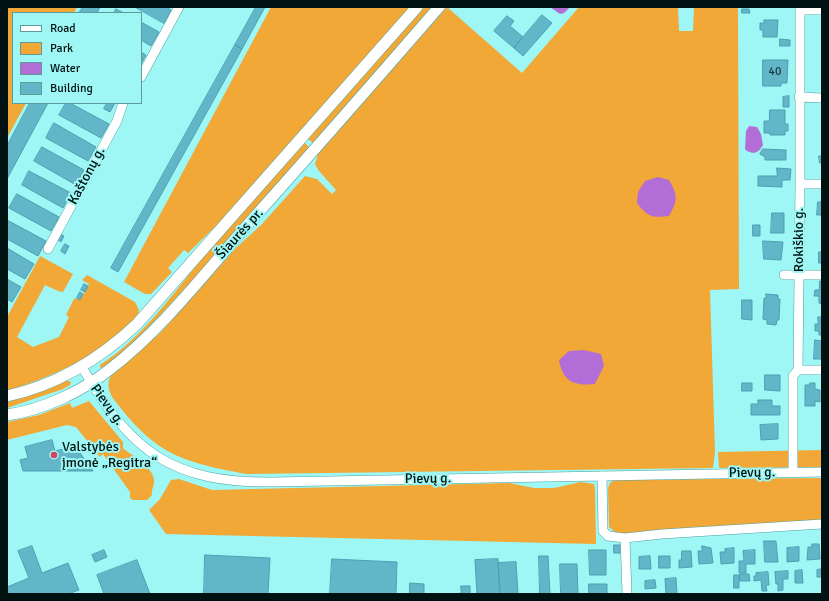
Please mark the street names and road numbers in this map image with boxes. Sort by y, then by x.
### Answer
street label: Kaštonų g. [65,144,109,208]
street label: Šiaurės pr. [213,205,267,263]
street label: Rokiškio g. [791,208,807,272]
street label: Pievų g. [86,381,128,429]
street label: Pievų g. [728,464,776,482]
street label: Pievų g. [404,470,452,488]

